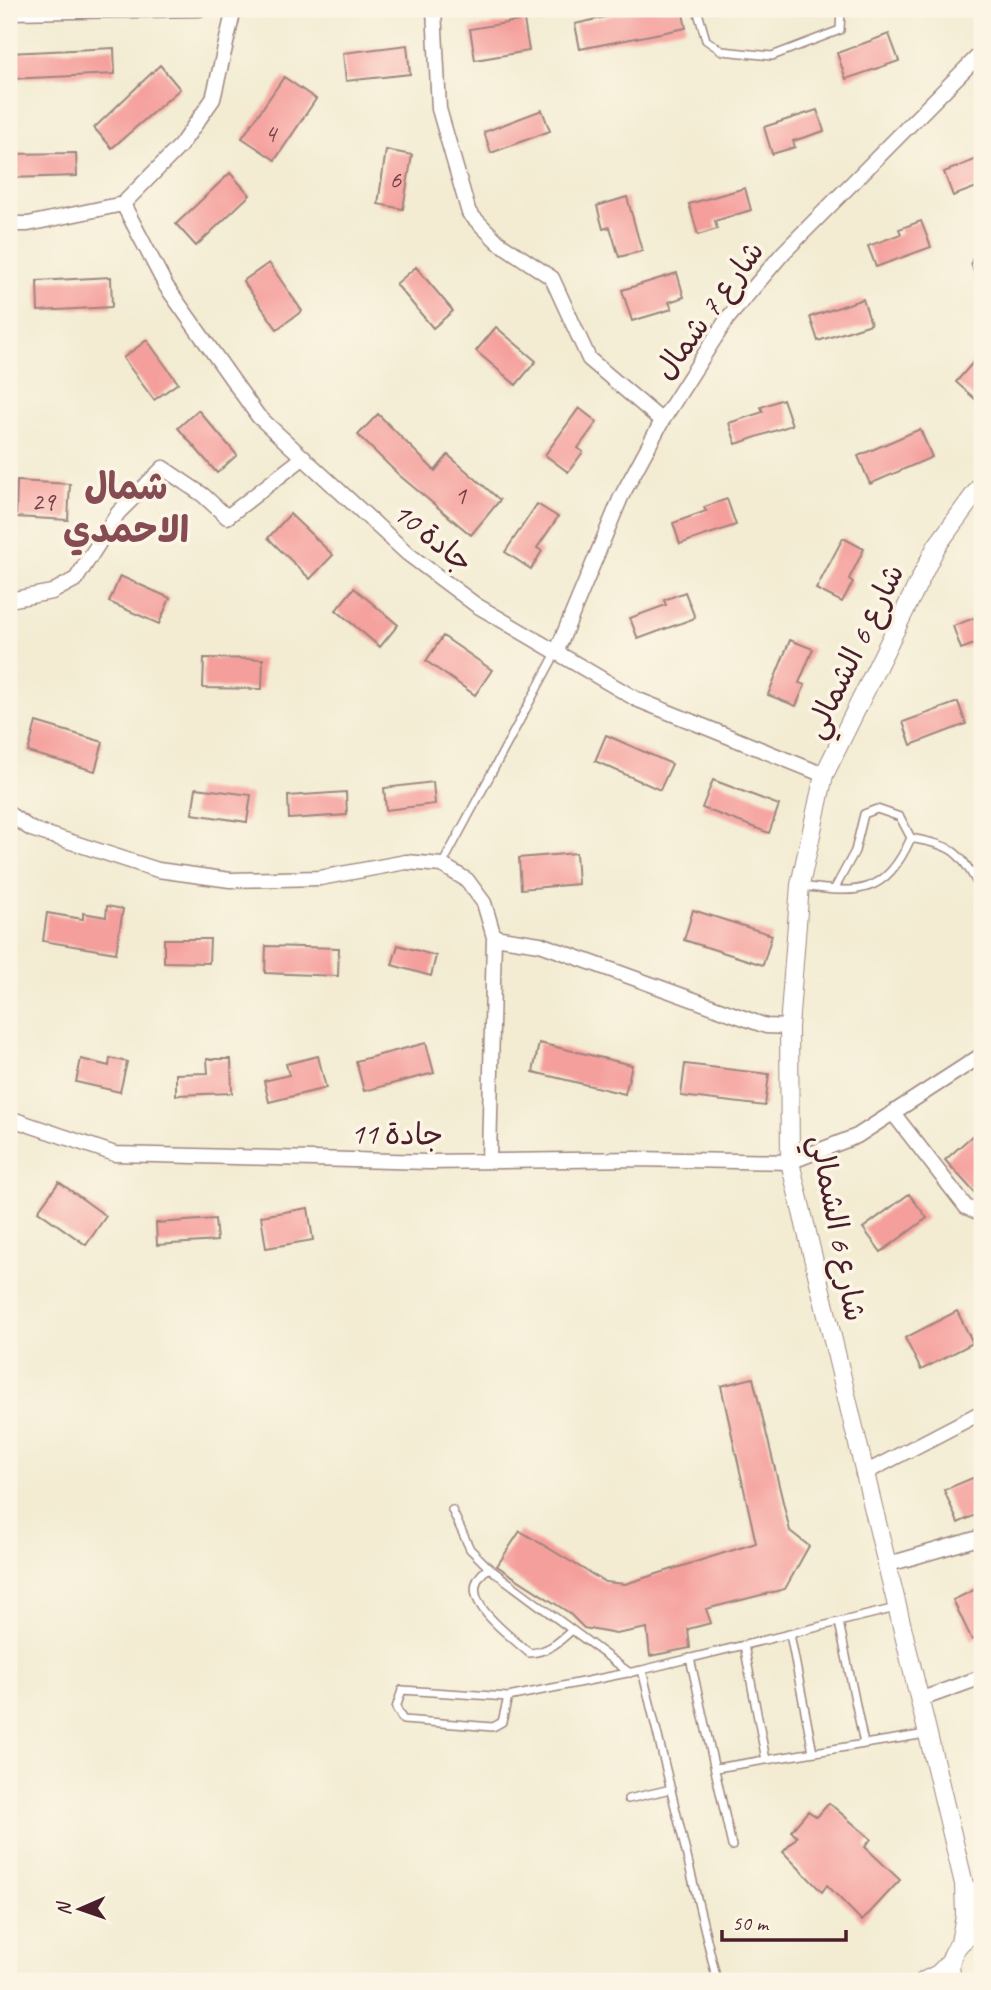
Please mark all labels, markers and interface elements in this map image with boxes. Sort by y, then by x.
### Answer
house number: 4 [264,117,278,150]
house number: 6 [389,163,402,196]
street label: شارع 7 شمال [646,233,774,388]
district label: شمال الاحمدي [63,463,189,556]
house number: 1 [454,479,467,512]
house number: 29 [31,485,57,518]
street label: جادة 10 [385,493,481,581]
street label: شارع 6 الشمالي [795,558,919,747]
street label: جادة 11 [350,1114,444,1154]
street label: شارع 6 الشمالي [794,1132,875,1326]
north arrow [46,1874,116,1944]
scale bar [722,1899,846,1943]
text: N [52,1900,76,1916]
text: 50 m [732,1910,770,1936]

